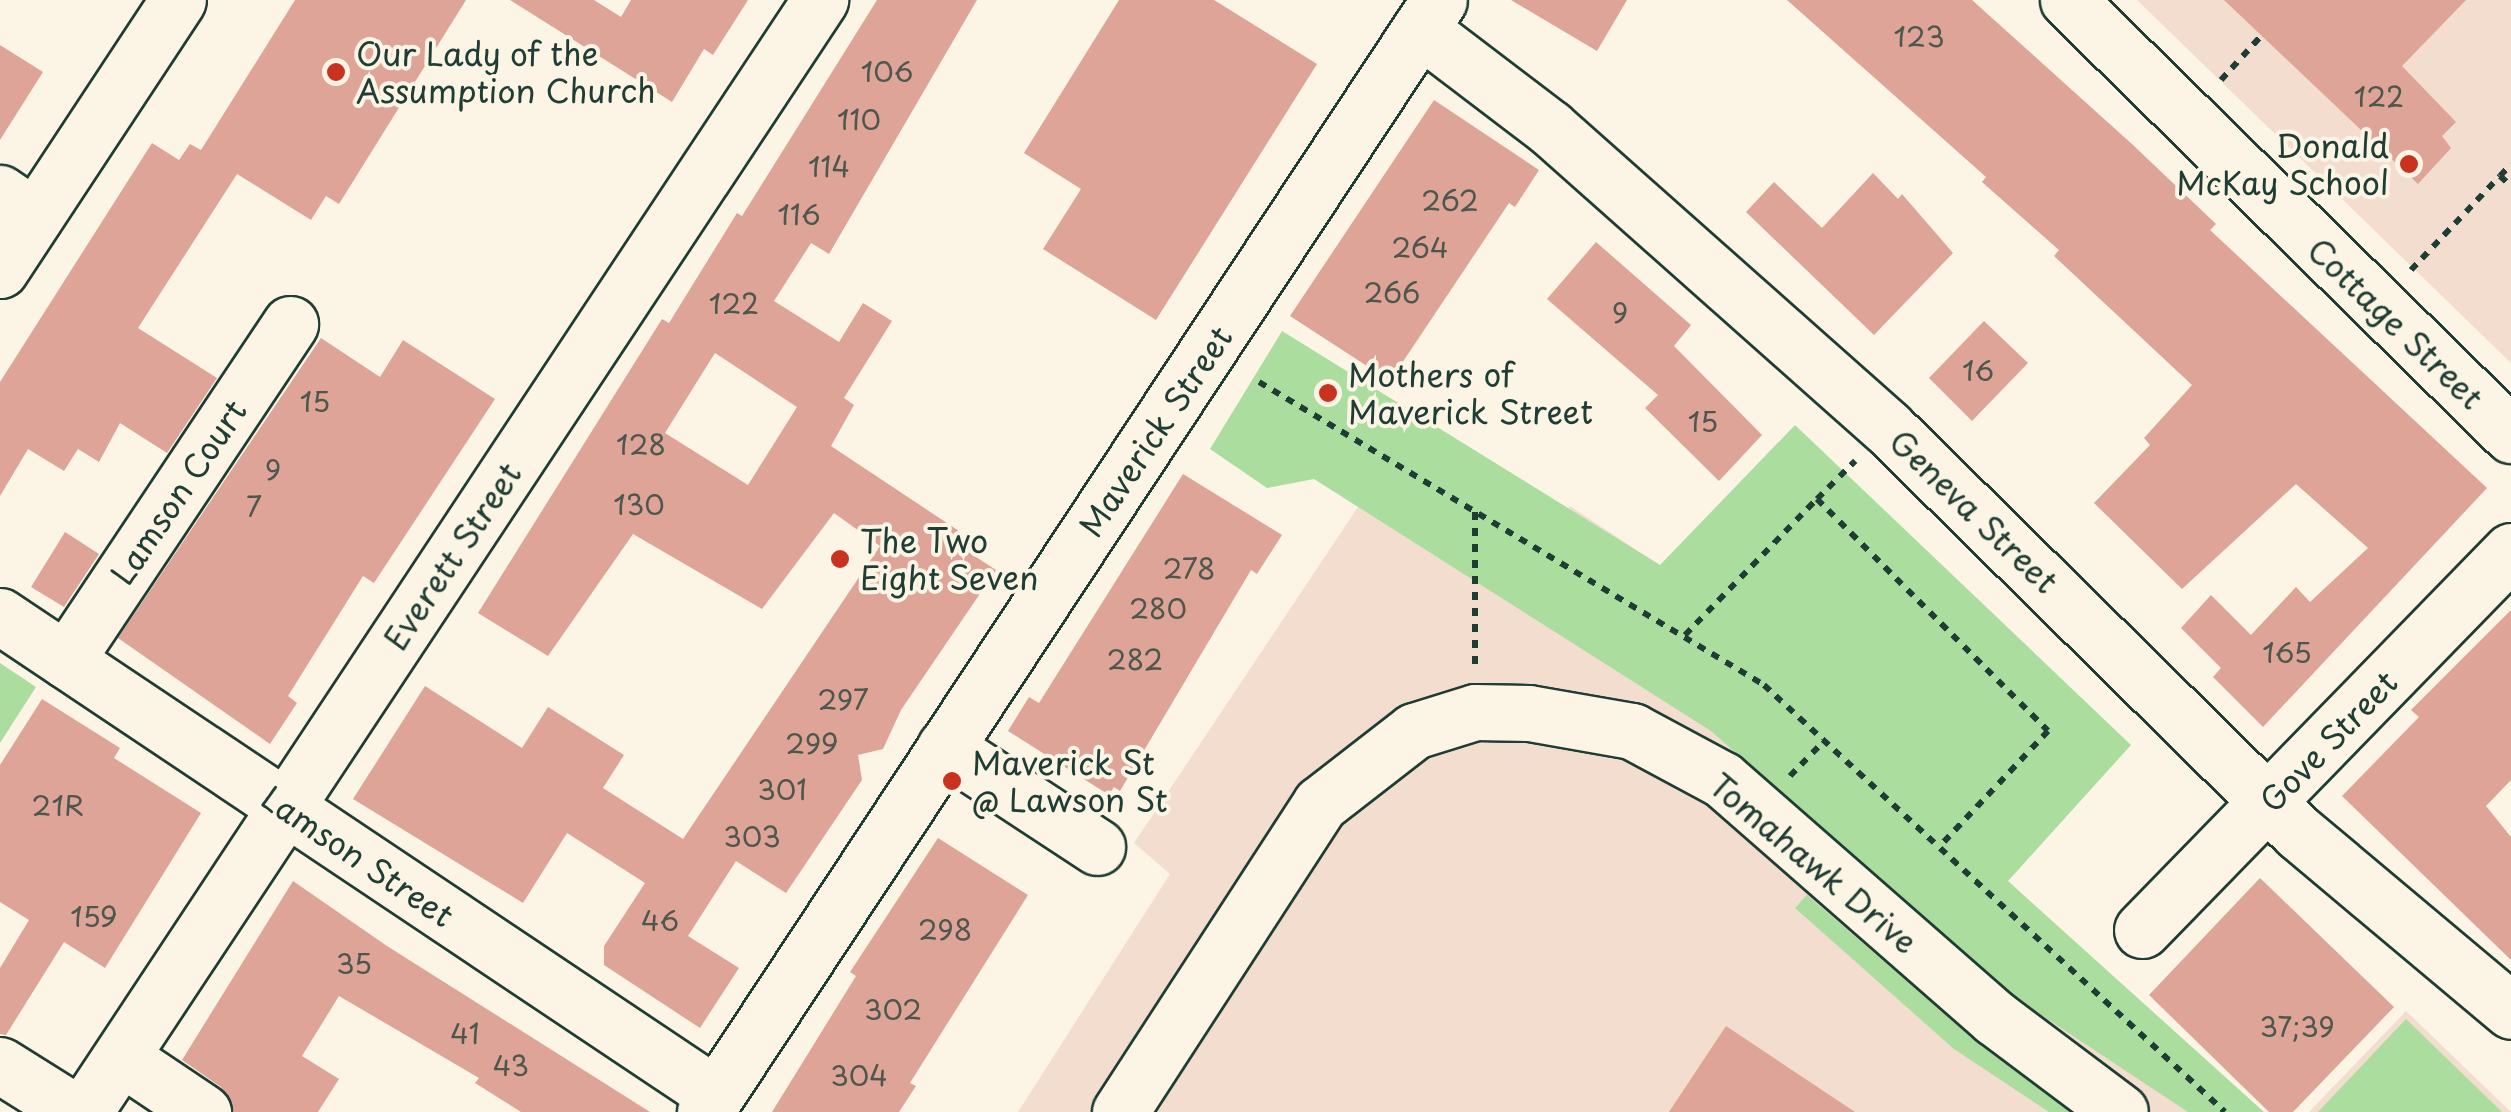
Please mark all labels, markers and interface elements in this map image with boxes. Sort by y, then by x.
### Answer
house number: 123 [1893,19,1945,53]
place label: Our Lady of the Assumption Church [356,35,655,110]
house number: 106 [861,54,913,88]
marker: Our Lady of the Assumption Church [325,61,347,83]
house number: 122 [2354,79,2404,113]
house number: 110 [837,102,881,136]
place label: Donald McKay School [2173,127,2389,202]
house number: 114 [808,149,850,183]
marker: Donald McKay School [2398,153,2420,175]
house number: 262 [1421,183,1479,217]
house number: 116 [777,197,821,231]
house number: 264 [1392,230,1448,264]
street label: Cottage Street [2301,230,2491,416]
house number: 266 [1364,275,1420,309]
house number: 122 [709,286,759,320]
house number: 9 [1612,295,1628,329]
street label: Maverick Street [1070,318,1240,544]
house number: 16 [1962,353,1994,387]
place label: Mothers of Maverick Street [1348,356,1596,431]
marker: Mothers of Maverick Street [1317,382,1339,404]
house number: 15 [300,384,330,418]
street label: Lamson Court [102,392,254,592]
house number: 15 [1688,404,1718,438]
street label: Geneva Street [1882,421,2066,601]
house number: 128 [616,427,666,461]
house number: 9 [265,452,281,486]
street label: Everett Street [375,455,529,657]
house number: 130 [613,487,665,521]
house number: 7 [246,489,262,523]
place label: The Two Eight Seven [860,522,1040,597]
marker: The Two Eight Seven [829,548,851,570]
house number: 278 [1163,551,1215,585]
house number: 280 [1129,591,1187,625]
house number: 165 [2262,635,2312,669]
house number: 282 [1107,642,1163,676]
street label: Gove Street [2251,662,2405,820]
house number: 297 [817,682,869,716]
house number: 299 [785,726,839,760]
place label: Maverick St @ Lawson St [972,744,1167,819]
street label: Tomahawk Drive [1702,765,1926,961]
marker: Maverick St @ Lawson St [941,770,963,792]
house number: 301 [757,772,807,806]
street label: Lamson Street [255,778,461,934]
house number: 21R [32,788,84,822]
house number: 303 [723,819,781,853]
house number: 159 [70,899,118,933]
house number: 46 [641,903,679,937]
house number: 298 [918,912,972,946]
house number: 35 [336,946,372,980]
house number: 302 [864,992,922,1026]
house number: 37;39 [2259,1009,2335,1043]
house number: 41 [450,1016,480,1050]
house number: 43 [493,1048,529,1082]
house number: 304 [830,1058,888,1092]

